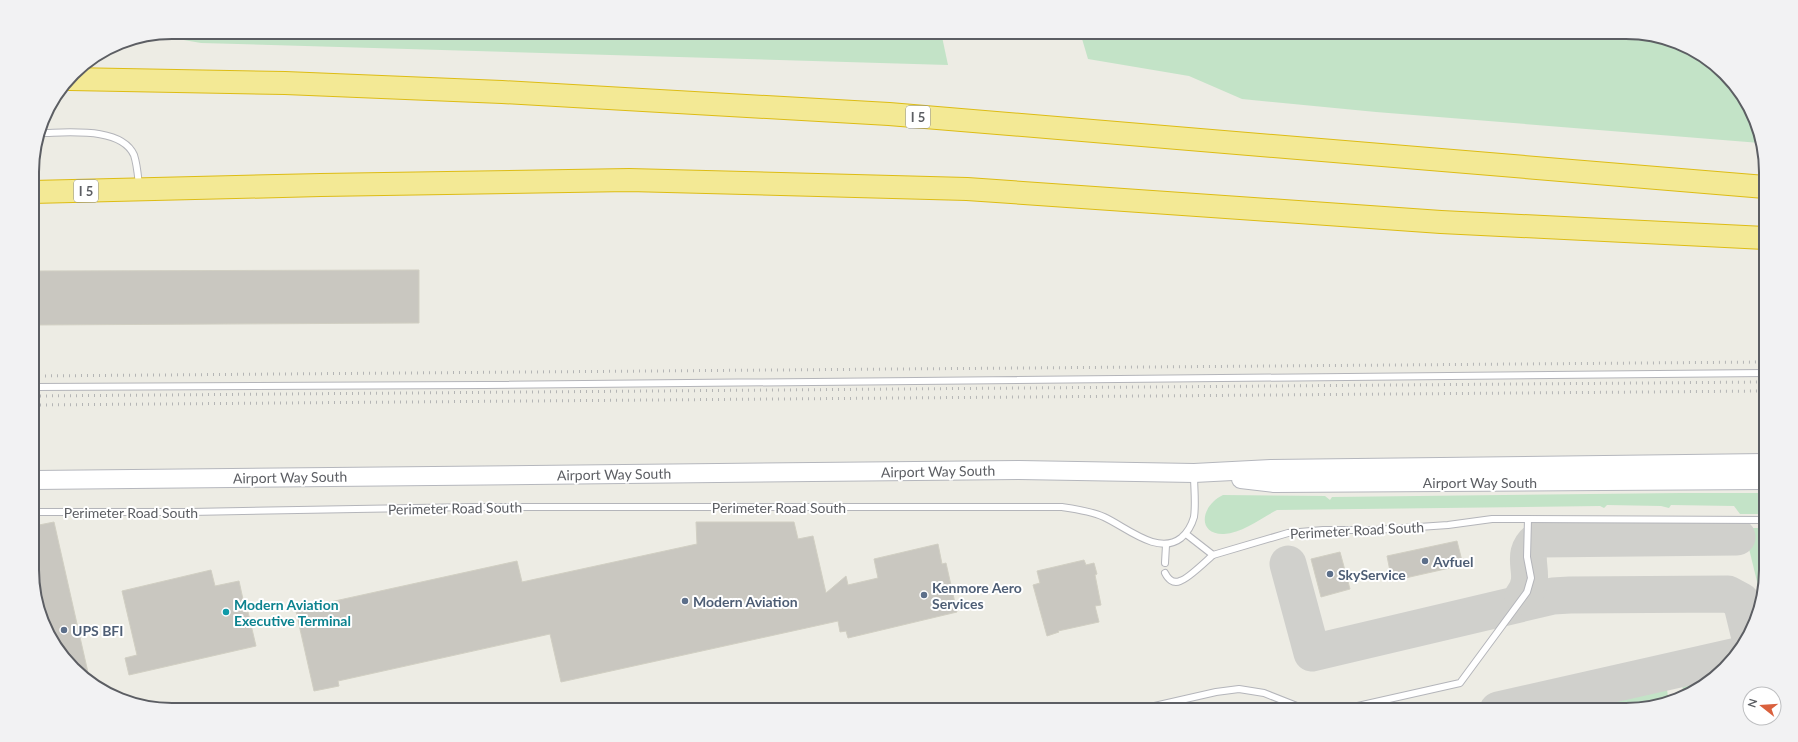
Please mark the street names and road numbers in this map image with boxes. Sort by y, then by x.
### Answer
road number: I 5 [906,106,930,128]
road number: I 5 [74,180,98,202]
street label: Airport Way South [881,462,995,480]
street label: Airport Way South [557,465,671,483]
street label: Airport Way South [233,468,347,486]
street label: Airport Way South [1423,474,1537,491]
street label: Perimeter Road South [388,498,522,518]
street label: Perimeter Road South [712,499,846,516]
street label: Perimeter Road South [64,504,198,521]
street label: Perimeter Road South [1290,518,1424,542]

